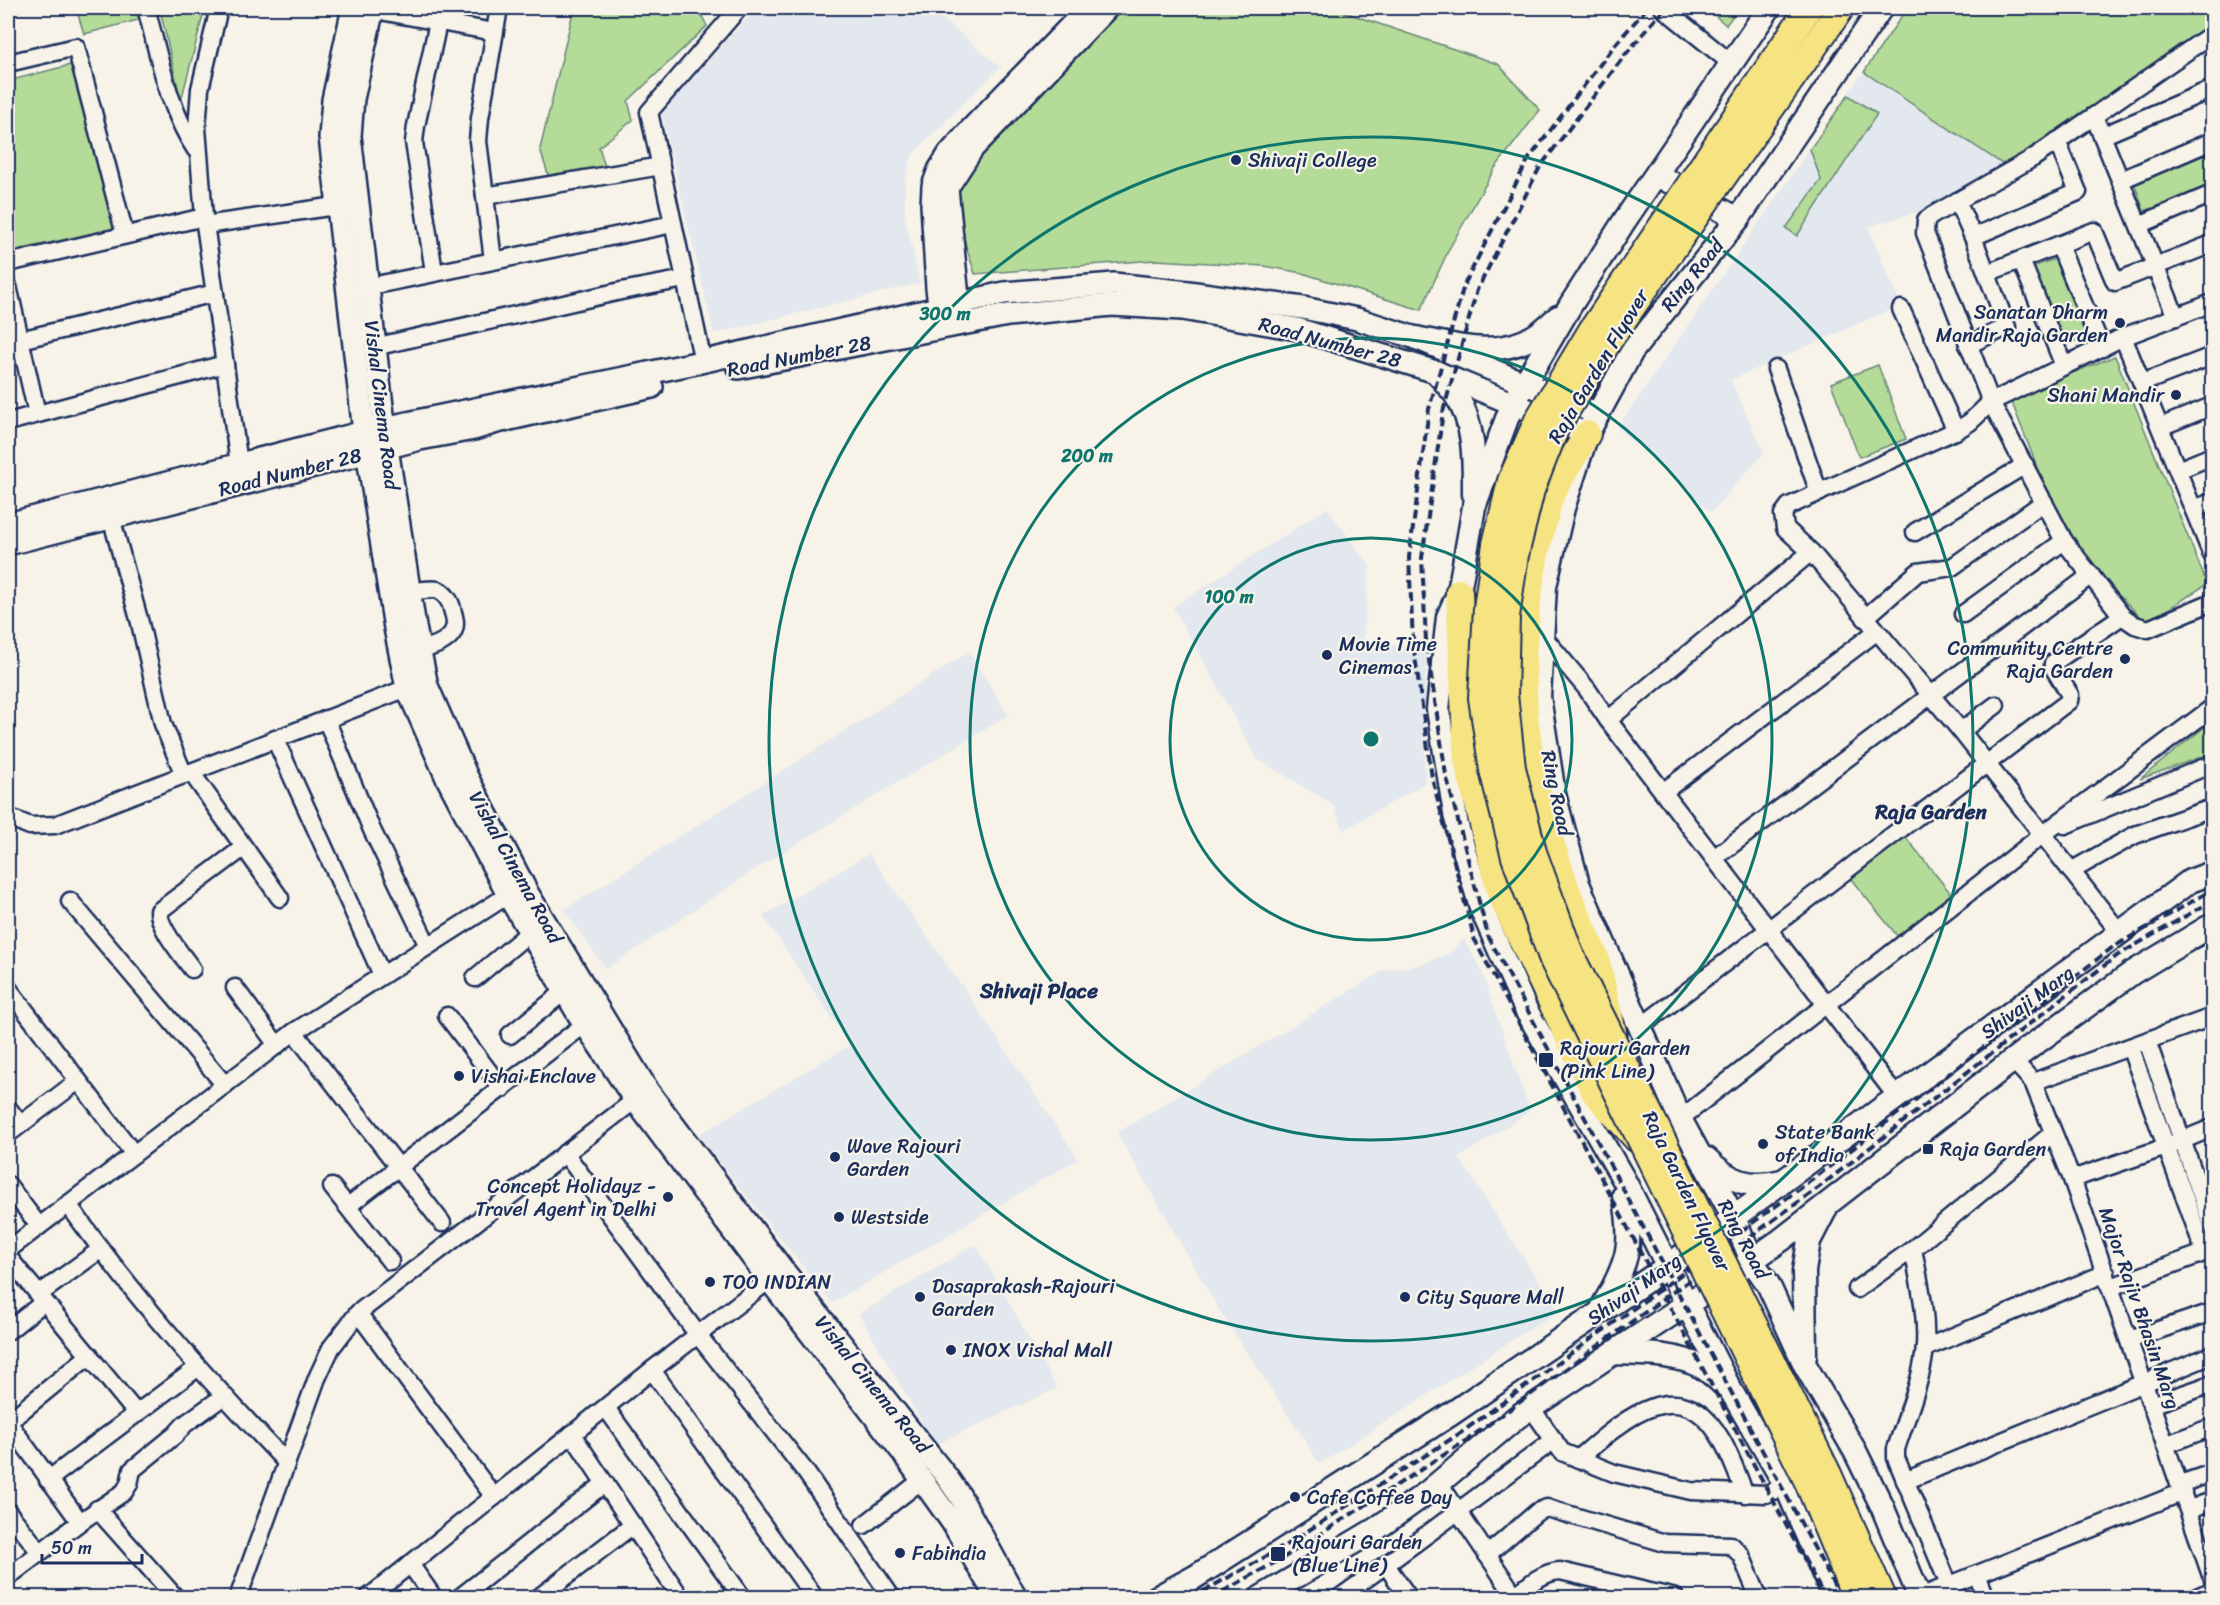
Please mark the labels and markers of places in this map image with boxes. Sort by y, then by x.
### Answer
place label: Shivaji College [1248,143,1377,178]
marker: Shivaji College [1229,153,1243,167]
place label: Sanatan Dharm Mandir Raja Garden [1936,295,2108,353]
marker: Sanatan Dharm Mandir Raja Garden [2113,316,2127,330]
place label: Shani Mandir [2047,378,2166,413]
marker: Shani Mandir [2169,388,2183,402]
place label: Movie Time Cinemas [1339,627,1437,685]
place label: Community Centre Raja Garden [1947,631,2113,689]
marker: Movie Time Cinemas [1320,648,1334,662]
marker: Community Centre Raja Garden [2118,652,2132,666]
centre of rings [1361,729,1381,749]
place label: Rajouri Garden (Pink Line) [1560,1031,1690,1089]
marker: Rajouri Garden (Pink Line) [1537,1051,1555,1069]
place label: Vishai Enclave [471,1059,596,1094]
marker: Vishai Enclave [452,1069,466,1083]
place label: State Bank of India [1775,1115,1875,1173]
place label: Wave Rajouri Garden [847,1129,961,1187]
place label: Raja Garden [1940,1132,2046,1167]
marker: State Bank of India [1756,1137,1770,1151]
marker: Raja Garden [1921,1142,1935,1156]
marker: Wave Rajouri Garden [828,1150,842,1164]
place label: Concept Holidayz - Travel Agent in Delhi [476,1169,656,1227]
marker: Concept Holidayz - Travel Agent in Delhi [661,1190,675,1204]
place label: Westside [851,1200,929,1235]
marker: Westside [832,1210,846,1224]
place label: TOO INDIAN [722,1265,831,1300]
place label: Dasaprakash-Rajouri Garden [932,1269,1116,1327]
marker: TOO INDIAN [703,1275,717,1289]
place label: City Square Mall [1417,1280,1564,1315]
marker: Dasaprakash-Rajouri Garden [913,1290,927,1304]
marker: City Square Mall [1398,1290,1412,1304]
place label: INOX Vishal Mall [962,1333,1113,1368]
marker: INOX Vishal Mall [944,1343,958,1357]
place label: Cafe Coffee Day [1307,1480,1453,1515]
marker: Cafe Coffee Day [1288,1490,1302,1504]
place label: Rajouri Garden (Blue Line) [1292,1525,1422,1583]
place label: Fabindia [912,1536,986,1571]
marker: Rajouri Garden (Blue Line) [1269,1545,1287,1563]
marker: Fabindia [893,1546,907,1560]

